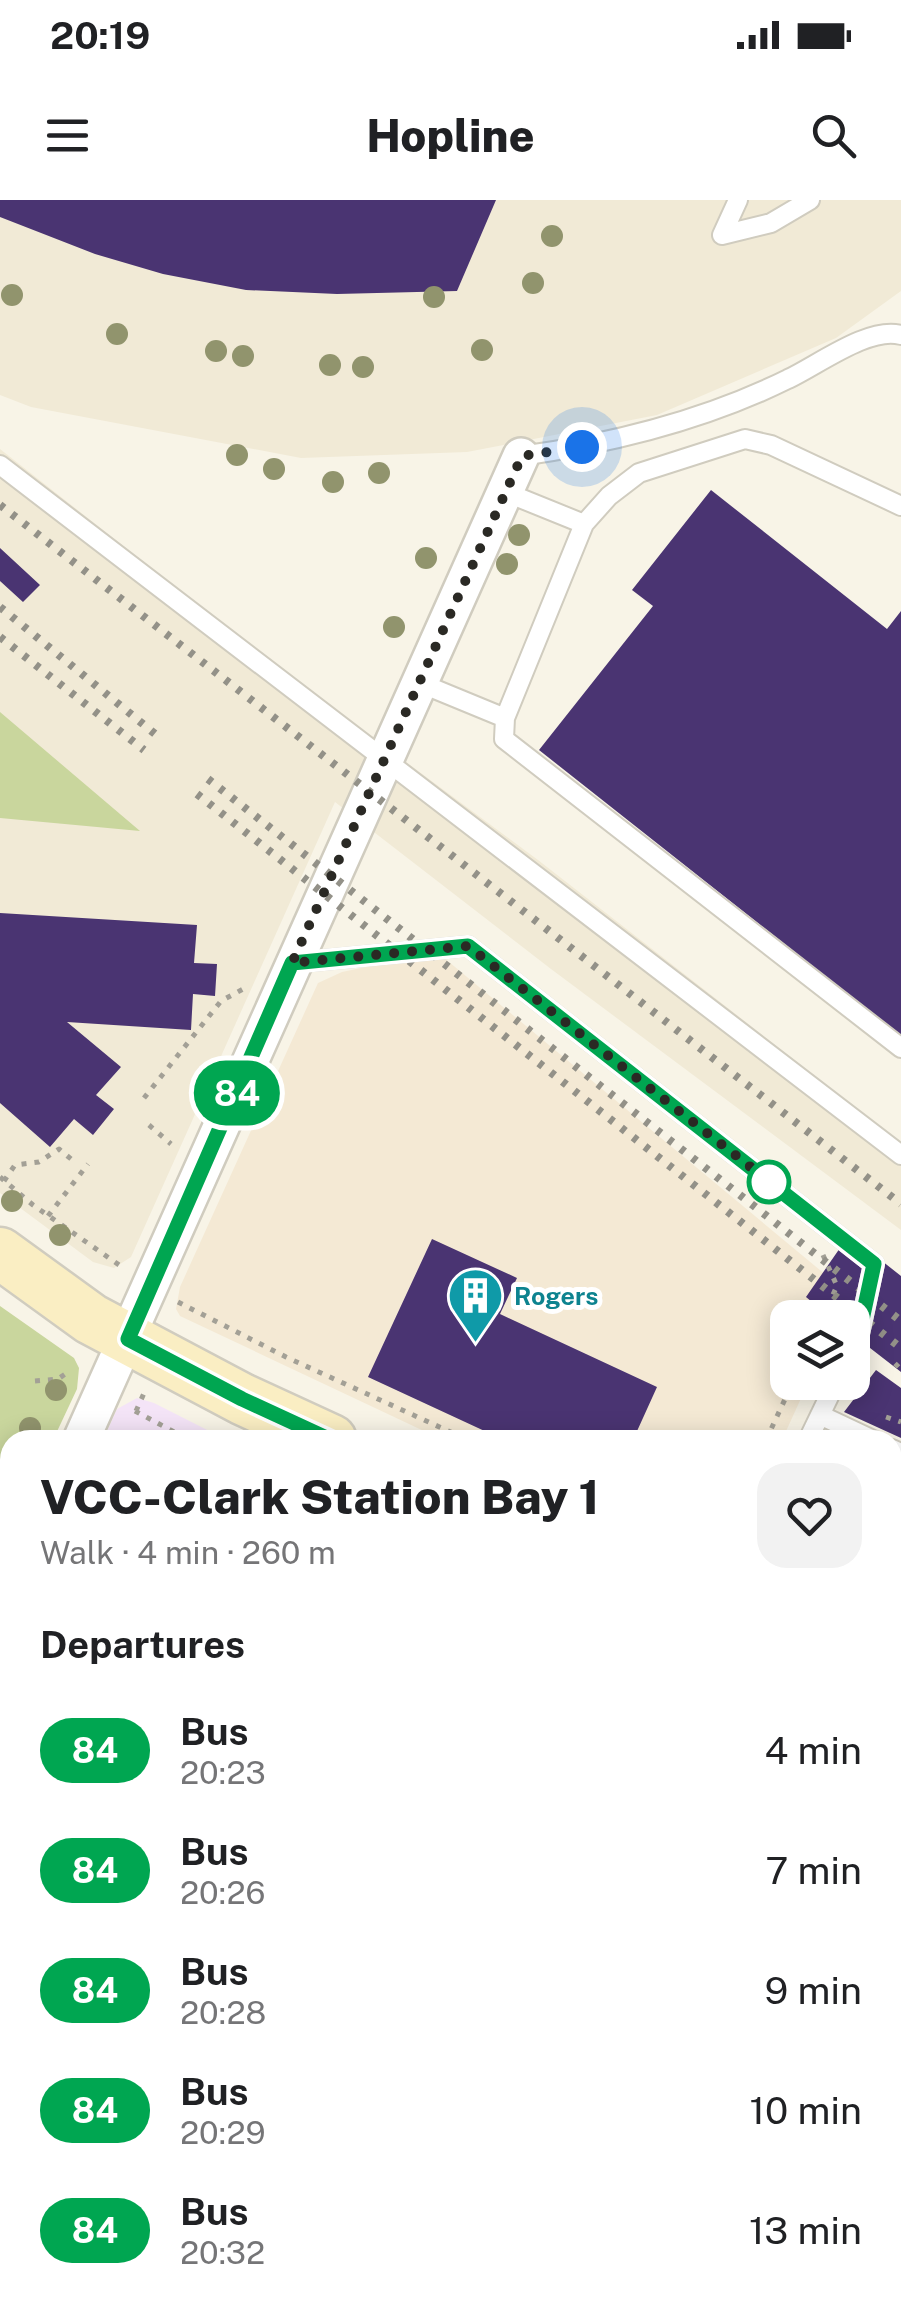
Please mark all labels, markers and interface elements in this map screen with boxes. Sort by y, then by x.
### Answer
text: 20:19 [50,13,150,58]
icon: menu [40,108,95,163]
icon: search [806,108,861,163]
text: Hopline [366,109,535,162]
your location [557,422,607,472]
line badge: 84 [192,1060,282,1126]
text: 84 [214,1073,260,1114]
unlabelled marker [748,1161,790,1203]
building icon: Rogers [445,1266,505,1345]
place label: Rogers [514,1281,598,1311]
map controls [770,1300,870,1400]
button: layers [770,1300,870,1400]
button: heart [757,1463,862,1568]
text: VCC-Clark Station Bay 1 [40,1468,599,1525]
text: Walk · 4 min · 260 m [40,1534,336,1571]
text: Departures [40,1622,245,1667]
text: Bus [180,1709,249,1754]
text: 4 min [764,1728,862,1773]
text: 84 [72,1730,118,1771]
text: 20:23 [180,1754,266,1791]
text: Bus [180,1829,249,1874]
text: 7 min [765,1848,862,1893]
text: 84 [72,1850,118,1891]
text: 20:26 [180,1874,266,1911]
text: Bus [180,1949,249,1994]
text: 9 min [765,1968,862,2013]
text: 84 [72,1970,118,2011]
text: 20:28 [180,1994,266,2031]
text: Bus [180,2069,249,2114]
text: 10 min [750,2088,862,2133]
text: 84 [72,2090,118,2131]
text: 20:29 [180,2114,266,2151]
text: Bus [180,2189,249,2234]
text: 13 min [749,2208,862,2253]
text: 84 [72,2210,118,2251]
text: 20:32 [180,2234,265,2271]

